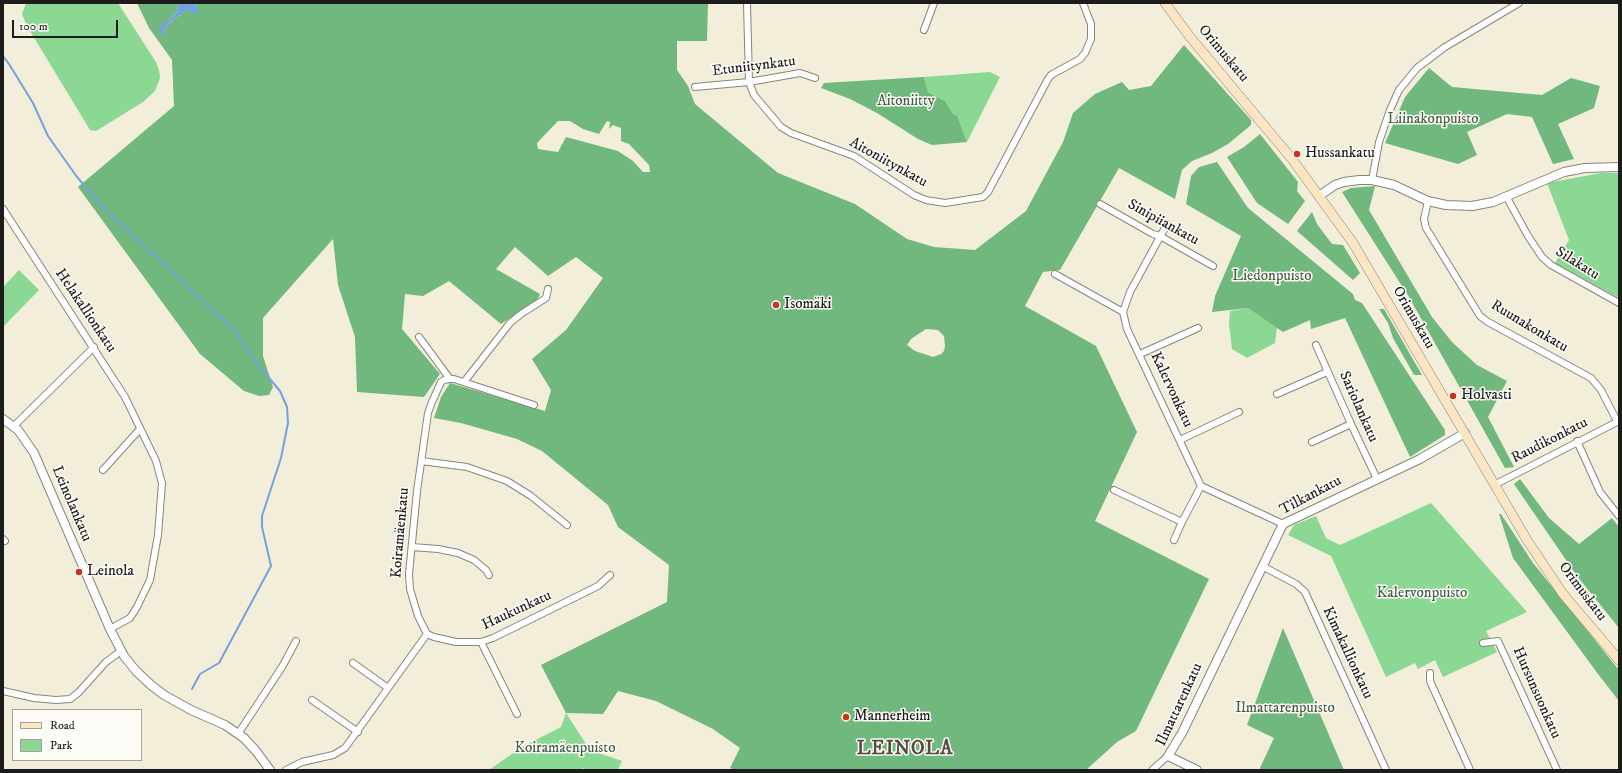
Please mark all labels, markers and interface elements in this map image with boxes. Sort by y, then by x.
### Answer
scale bar [14,12,120,38]
text: 100 m [19,19,48,34]
street label: Orimuskatu [1194,22,1252,86]
street label: Etuniitynkatu [711,53,797,81]
park label: Aitoniitty [877,93,935,111]
park label: Liinakonpuisto [1388,111,1478,129]
street label: Aitoniitynkatu [846,134,930,192]
place label: Hussankatu [1305,145,1375,163]
marker: Hussankatu [1292,149,1302,159]
street label: Sinipiiankatu [1124,196,1202,250]
street label: Silakatu [1552,244,1602,284]
street label: Helakallionkatu [50,266,120,356]
park label: Liedonpuisto [1232,268,1312,286]
street label: Orimuskatu [1388,283,1438,353]
place label: Isomäki [784,296,831,314]
street label: Ruunakonkatu [1487,297,1571,357]
marker: Isomäki [771,300,781,310]
street label: Kalervonkatu [1146,350,1196,430]
street label: Sariolankatu [1334,369,1382,445]
place label: Holvasti [1461,387,1512,405]
marker: Holvasti [1448,391,1458,401]
street label: Raudikonkatu [1509,414,1591,468]
street label: Leinolankatu [47,463,95,545]
street label: Tilkankatu [1277,472,1345,520]
street label: Koiramäenkatu [388,487,414,579]
street label: Orimuskatu [1554,559,1610,625]
place label: Leinola [87,563,134,581]
marker: Leinola [74,567,84,577]
park label: Kalervonpuisto [1377,585,1467,603]
street label: Haukunkatu [479,587,555,635]
street label: Kimakallionkatu [1318,604,1376,702]
street label: Hursunsuonkatu [1508,644,1564,742]
street label: Ilmattarenkatu [1153,661,1207,749]
park label: Ilmattarenpuisto [1235,700,1335,718]
place label: Mannerheim [854,708,931,726]
legend [12,709,142,761]
marker: Mannerheim [841,712,851,722]
text: Road [50,718,75,733]
text: Park [50,738,72,753]
district label: LEINOLA [857,739,953,761]
park label: Koiramäenpuisto [515,740,615,758]

